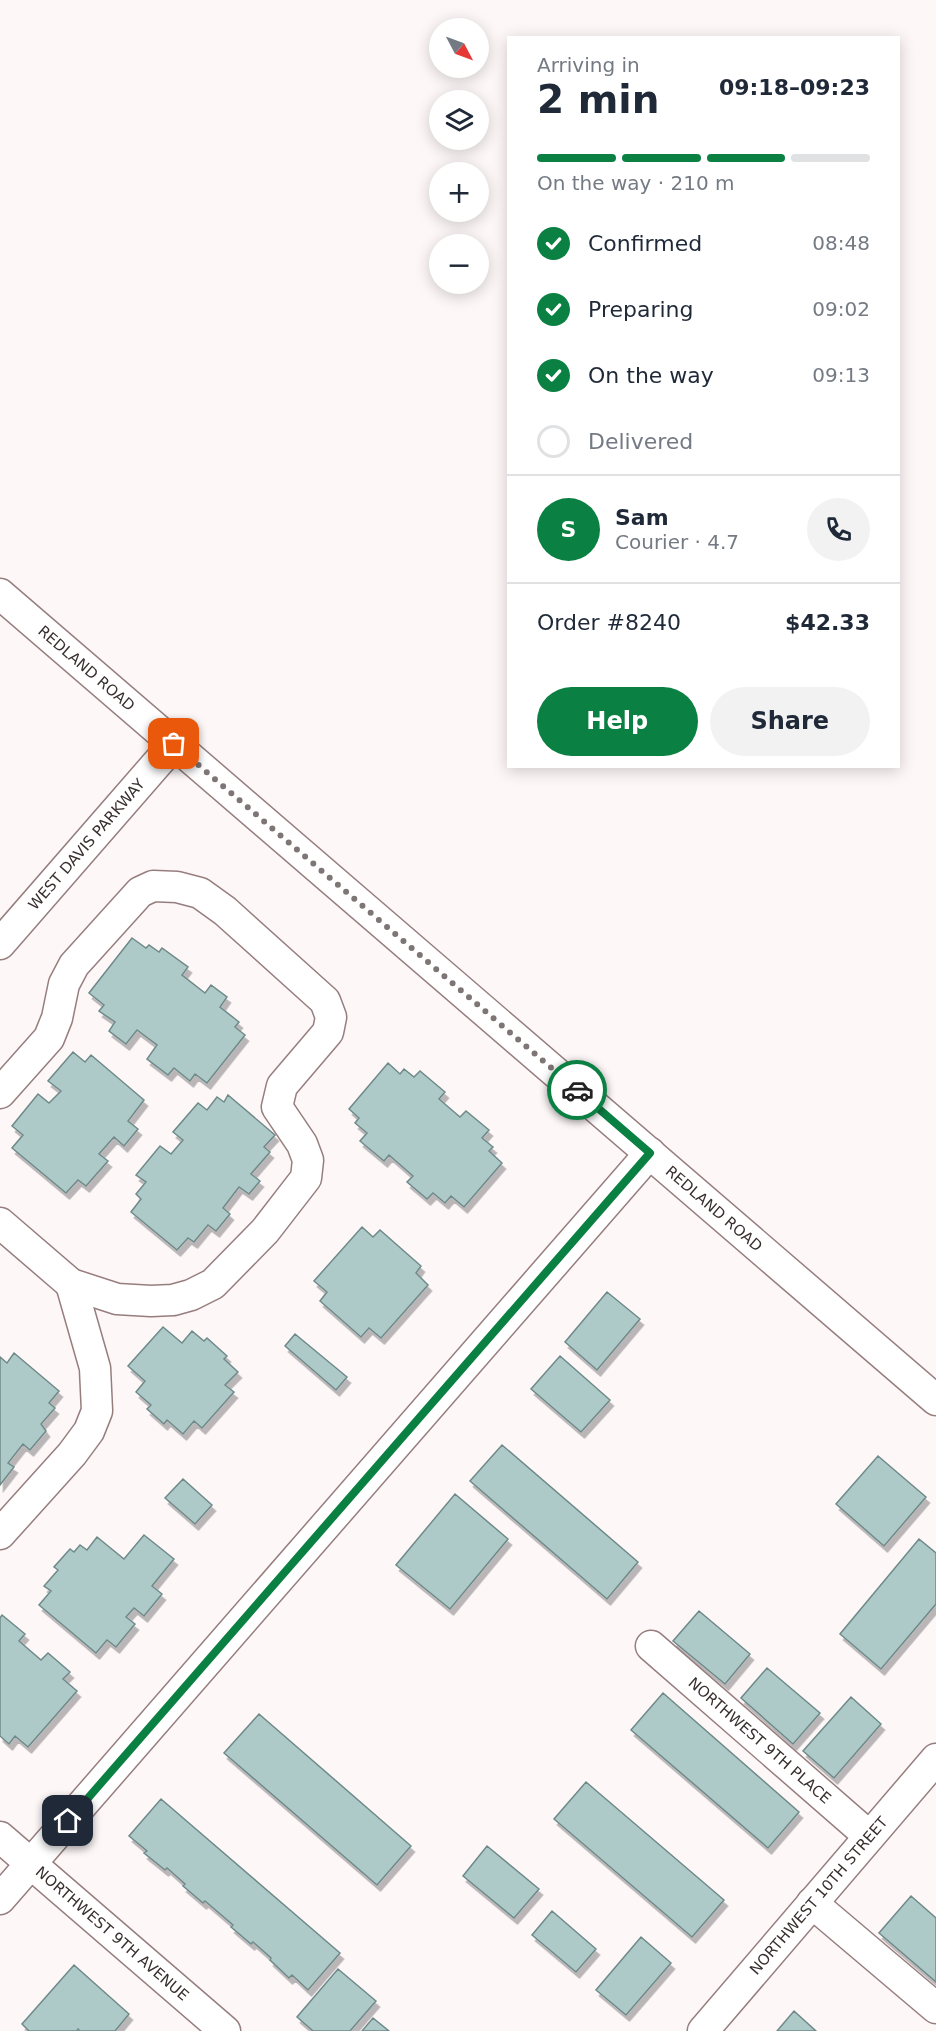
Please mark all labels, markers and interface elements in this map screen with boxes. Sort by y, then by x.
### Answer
north arrow [429,18,489,78]
map controls [429,18,489,294]
text: Arriving in [537,53,640,77]
text: 09:18–09:23 [719,75,870,100]
text: 2 min [537,77,659,122]
button: layers [429,90,489,150]
button: + [429,162,489,222]
text: On the way · 210 m [537,171,735,195]
icon: check [537,227,570,260]
text: Confirmed [588,231,702,256]
text: 08:48 [812,231,870,255]
button: − [429,234,489,294]
icon: check [537,293,570,326]
text: Preparing [588,297,694,322]
text: 09:02 [812,297,870,321]
icon: check [537,359,570,392]
text: On the way [588,363,714,388]
text: 09:13 [812,363,870,387]
text: Delivered [588,429,693,454]
button: phone [807,498,870,561]
text: Sam [615,505,669,530]
text: S [561,517,576,542]
text: Courier · 4.7 [615,530,739,554]
text: Order #8240 [537,610,681,635]
text: $42.33 [785,610,870,635]
street label: REDLAND ROAD [34,622,138,715]
button: Help [537,687,698,756]
button: Share [710,687,870,756]
pin [148,718,199,769]
icon: bag [157,727,190,760]
street label: WEST DAVIS PARKWAY [25,775,149,914]
courier [547,1060,607,1120]
icon: car [561,1074,594,1107]
street label: REDLAND ROAD [662,1162,766,1255]
street label: NORTHWEST 9TH PLACE [685,1674,835,1808]
pin [42,1795,93,1846]
icon: home [51,1804,84,1837]
street label: NORTHWEST 10TH STREET [746,1813,892,1978]
street label: NORTHWEST 9TH AVENUE [32,1863,192,2005]

